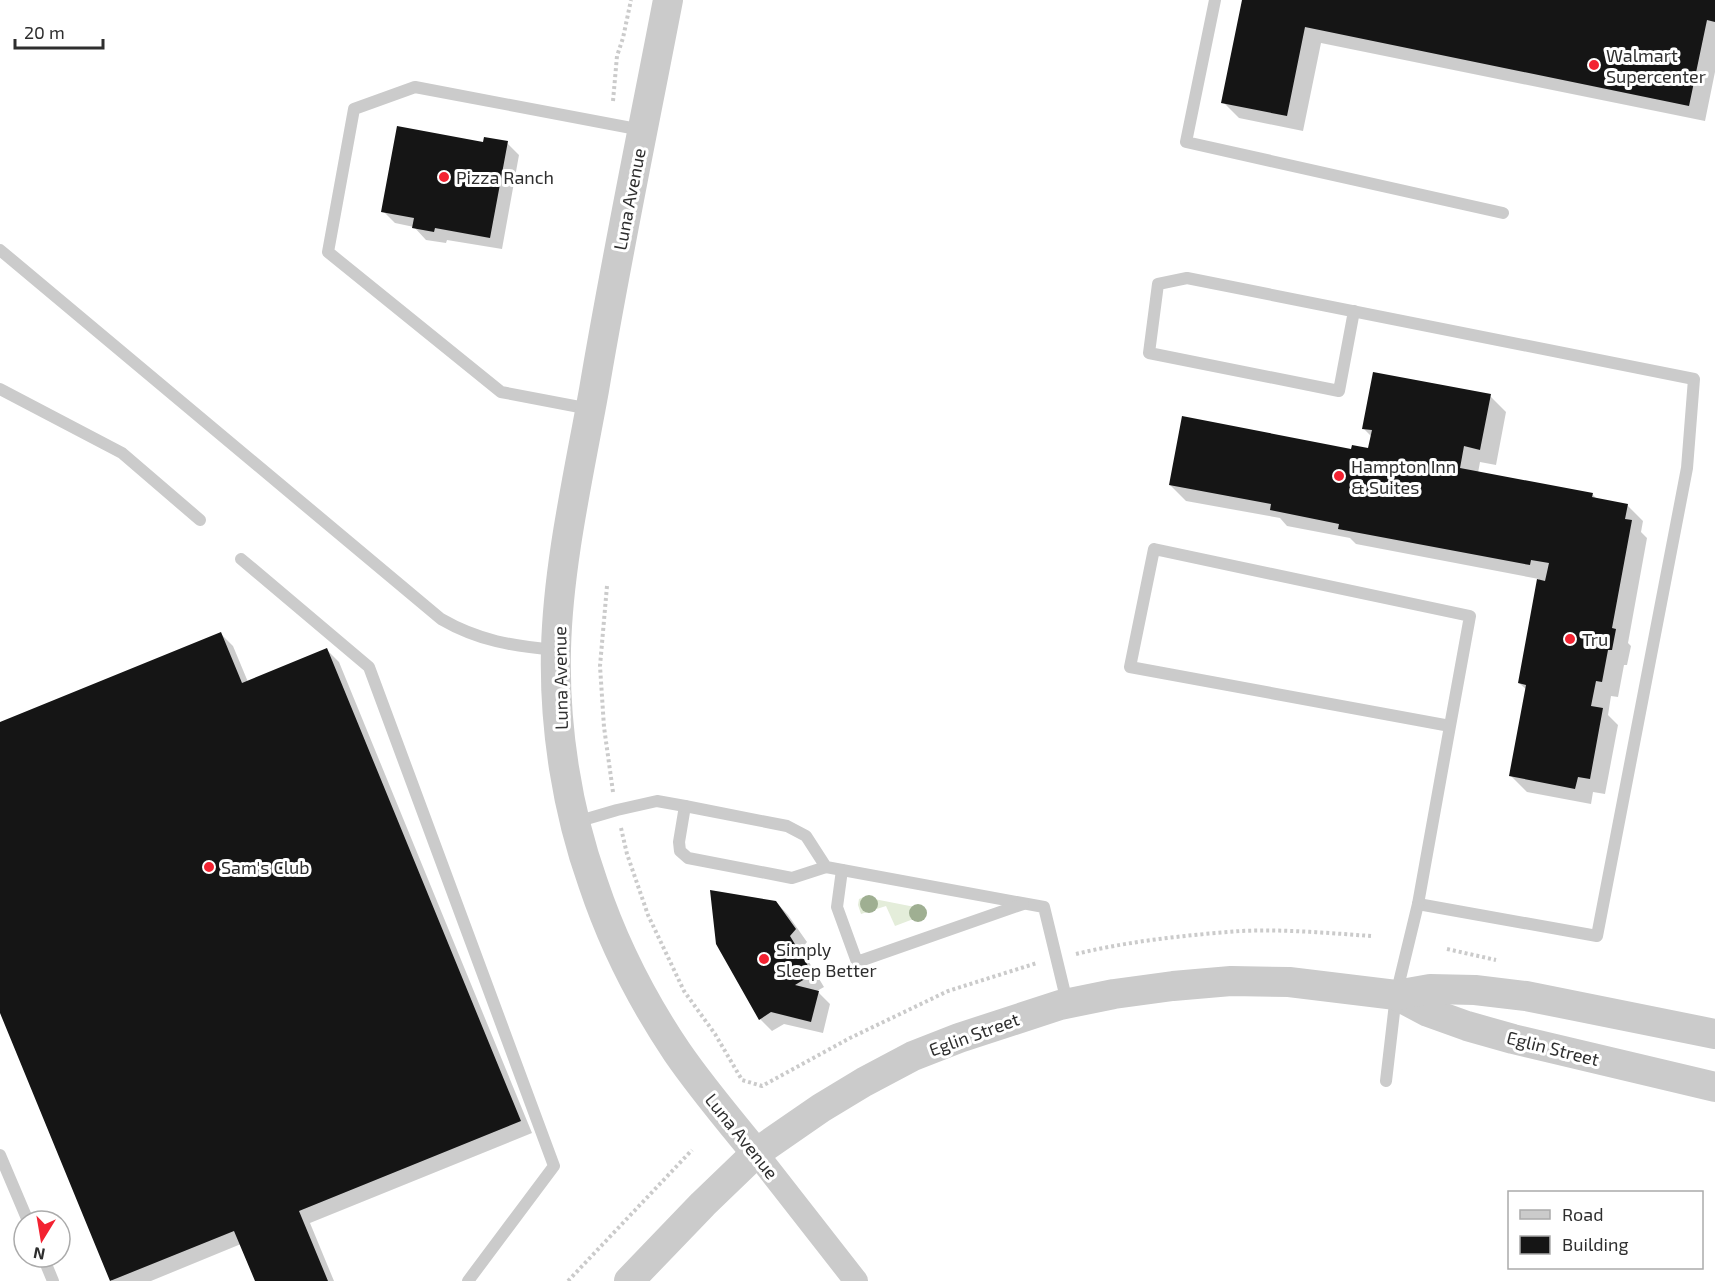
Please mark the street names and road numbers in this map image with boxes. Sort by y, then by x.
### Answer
street label: Luna Avenue [608,146,650,252]
street label: Luna Avenue [548,626,572,730]
street label: Eglin Street [926,1007,1022,1060]
street label: Eglin Street [1505,1026,1602,1070]
street label: Luna Avenue [701,1089,783,1183]

